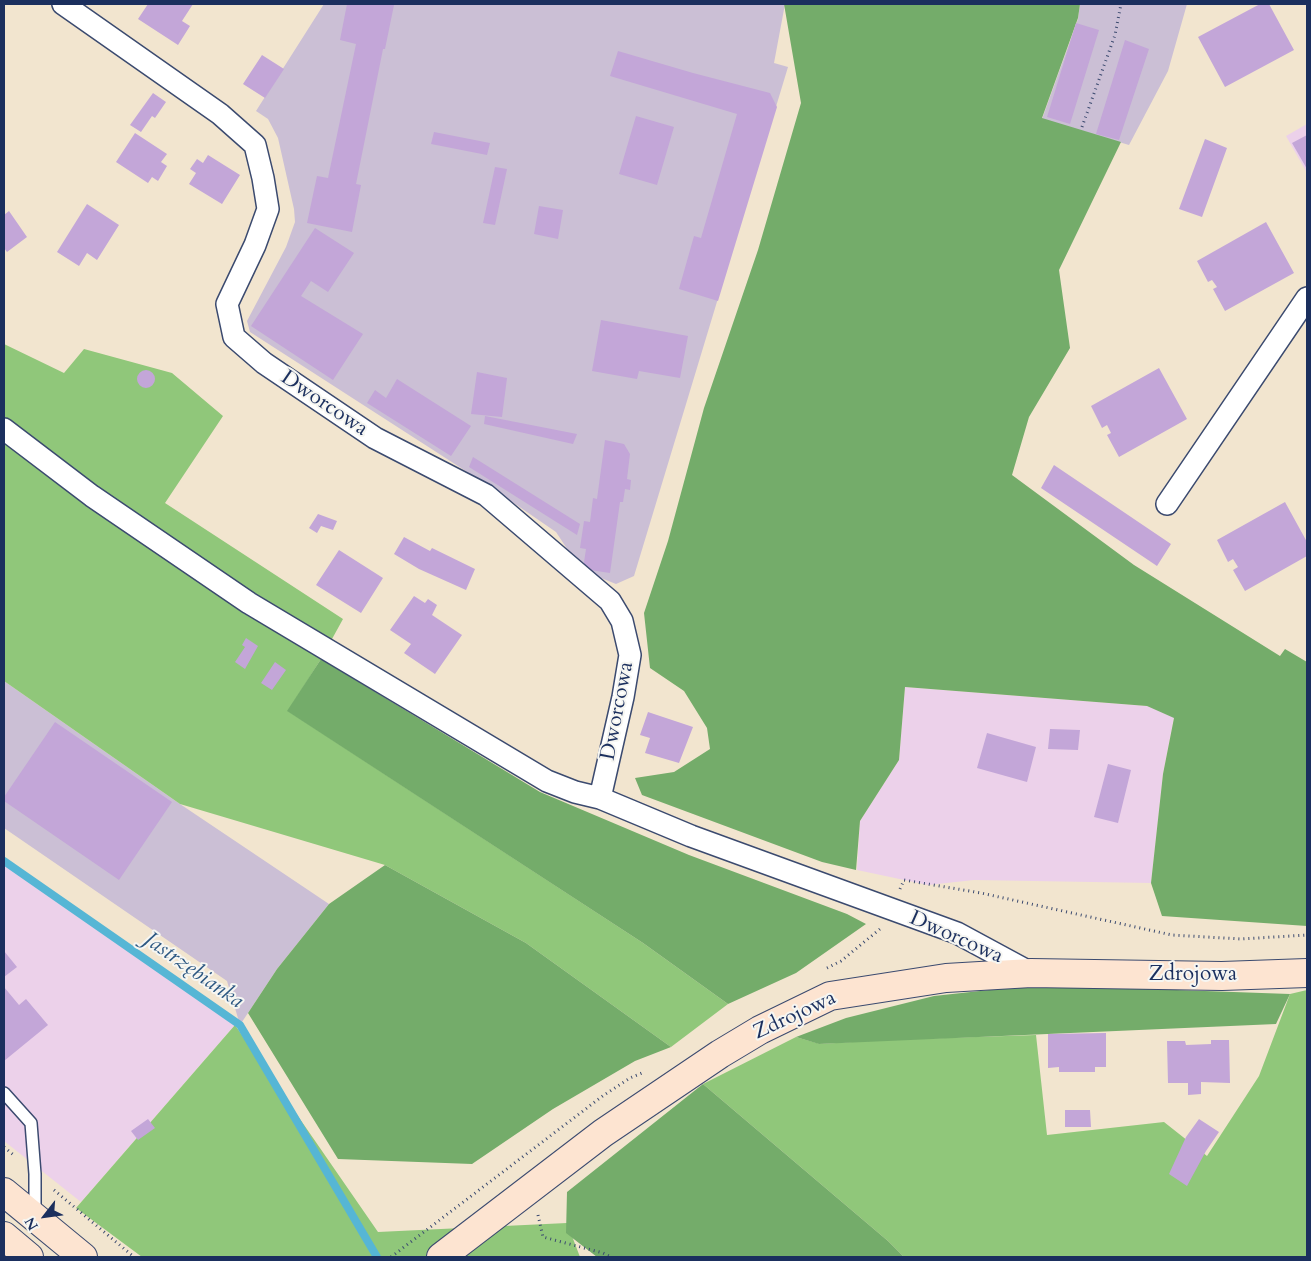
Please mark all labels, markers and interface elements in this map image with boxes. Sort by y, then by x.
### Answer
street label: Dworcowa [276,366,372,442]
street label: Dworcowa [596,660,640,762]
street label: Dworcowa [905,906,1007,970]
water label: Jastrzębianka [138,927,248,1015]
street label: Zdrojowa [1149,962,1237,988]
street label: Zdrojowa [750,986,840,1046]
north arrow [20,1191,70,1241]
text: N [20,1214,43,1234]

